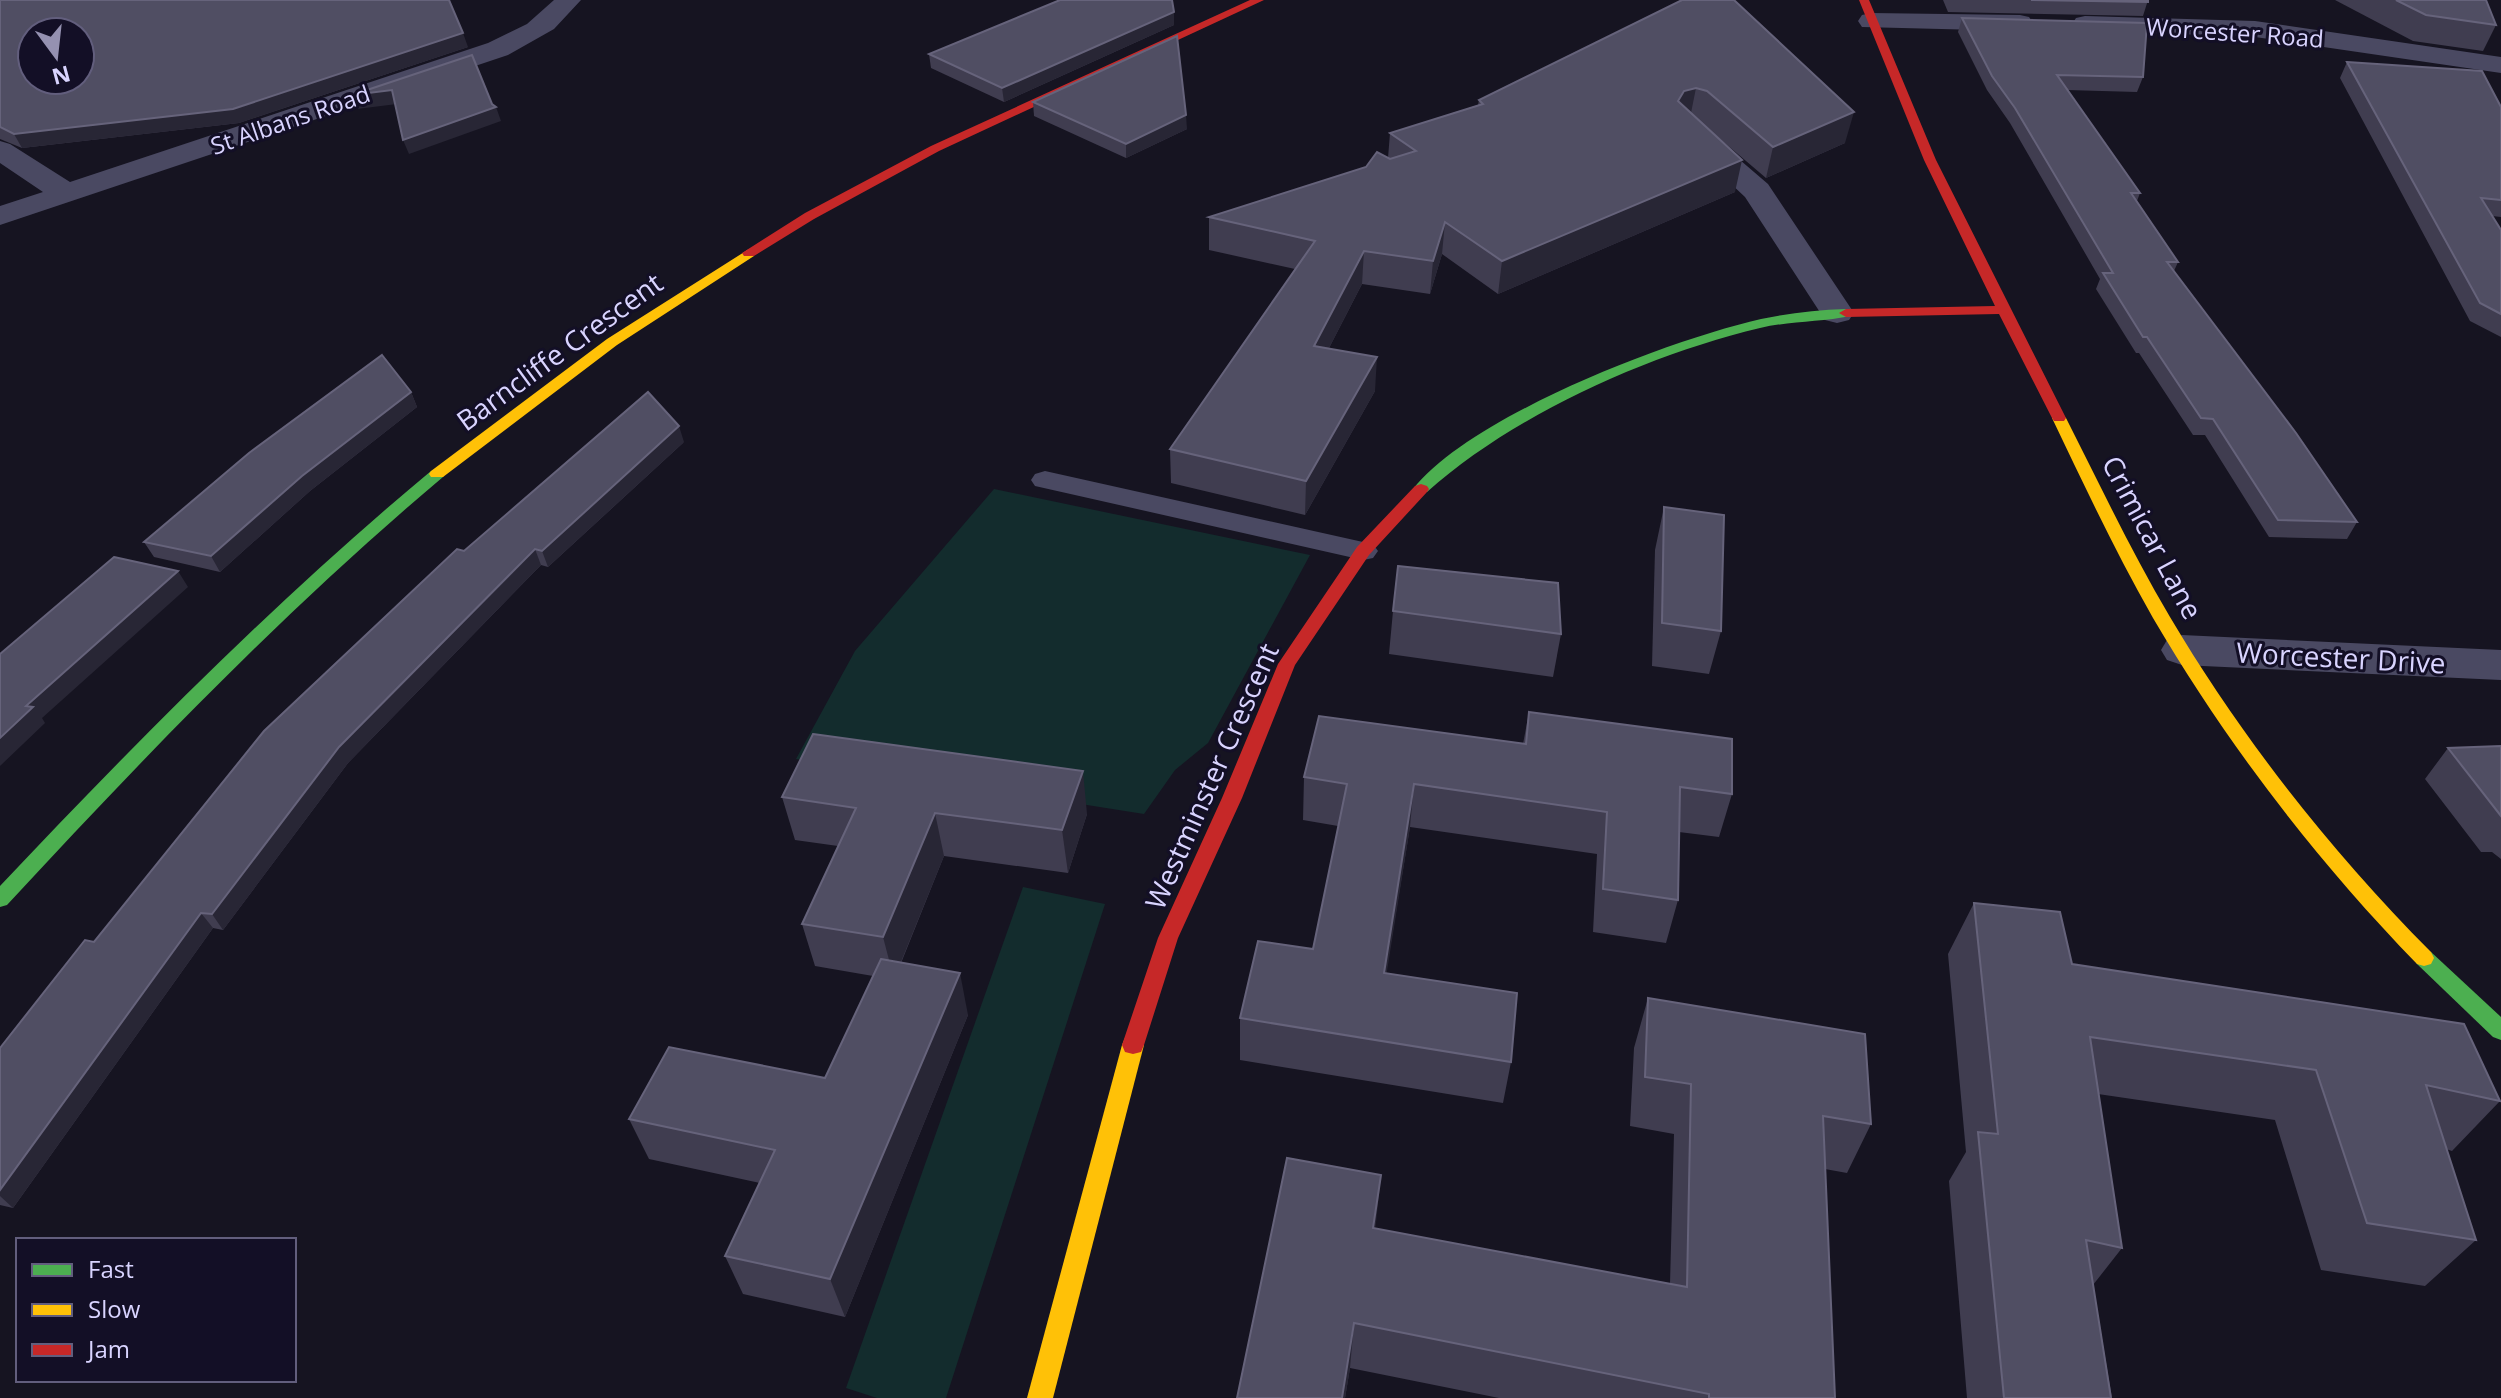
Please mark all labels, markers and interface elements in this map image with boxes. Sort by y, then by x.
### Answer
street label: Worcester Road [2145,9,2325,55]
north arrow [16,16,96,96]
text: N [49,59,74,93]
street label: St Albans Road [206,76,374,162]
street label: Barncliffe Crescent [448,263,670,439]
street label: Crimicar Lane [2094,449,2212,625]
street label: Worcester Drive [2235,633,2447,681]
street label: Westminster Crescent [1135,637,1287,915]
legend [16,1238,296,1382]
text: Fast [88,1252,134,1285]
text: Slow [88,1292,141,1325]
text: Jam [86,1332,130,1365]

